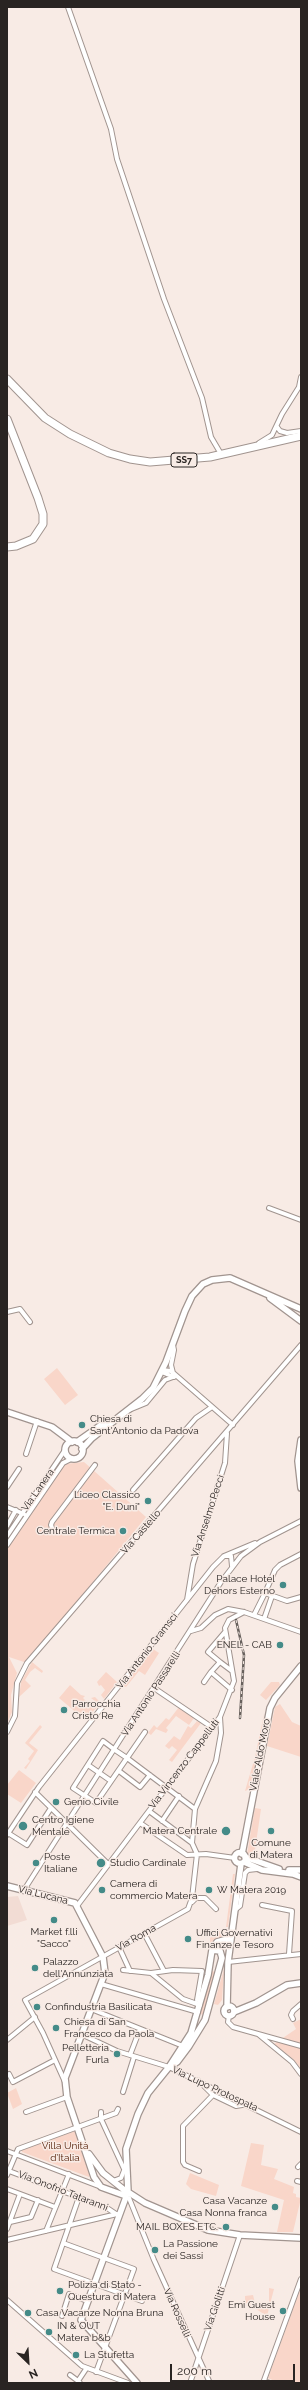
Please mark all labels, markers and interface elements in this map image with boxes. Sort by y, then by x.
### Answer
road number: SS7 [171,453,197,467]
place label: Chiesa di Sant'Antonio da Padova [90,1413,199,1436]
marker: Chiesa di Sant'Antonio da Padova [77,1420,87,1430]
street label: Via Lanera [19,1467,57,1513]
street label: Via Anselmo Pecci [189,1473,227,1559]
place label: Liceo Classico "E. Duni" [74,1489,140,1512]
marker: Liceo Classico "E. Duni" [143,1496,153,1506]
street label: Via Castello [119,1507,163,1557]
place label: Centrale Termica [36,1525,115,1537]
marker: Centrale Termica [118,1526,128,1536]
place label: Palace Hotel Dehors Esterno [204,1573,275,1596]
marker: Palace Hotel Dehors Esterno [278,1580,288,1590]
street label: Via Antonio Gramsci [114,1611,180,1691]
place label: ENEL - CAB [217,1639,272,1651]
marker: ENEL - CAB [275,1640,285,1650]
street label: Via Antonio Passarelli [119,1649,183,1739]
place label: Parrocchia Cristo Re [72,1698,121,1722]
marker: Parrocchia Cristo Re [59,1705,69,1715]
street label: Via Vincenzo Cappelluti [146,1717,222,1811]
street label: Viale Aldo Moro [247,1718,273,1792]
place label: Genio Civile [64,1796,119,1808]
marker: Genio Civile [51,1797,61,1807]
place label: Centro Igiene Mentale [32,1814,94,1838]
marker: Centro Igiene Mentale [17,1820,29,1832]
place label: Matera Centrale [143,1825,217,1837]
marker: Matera Centrale [220,1825,232,1837]
marker: Comune di Matera [266,1826,276,1836]
place label: Comune di Matera [249,1837,293,1860]
place label: Poste Italiane [44,1851,77,1874]
marker: Studio Cardinale [95,1857,107,1869]
place label: Studio Cardinale [110,1857,186,1869]
marker: Poste Italiane [31,1858,41,1868]
place label: Camera di commercio Matera [110,1878,197,1902]
street label: Via Lucana [17,1883,69,1907]
place label: W Matera 2019 [217,1884,286,1896]
marker: Camera di commercio Matera [97,1885,107,1895]
marker: W Matera 2019 [204,1885,214,1895]
marker: Market f.lli "Sacco" [49,1915,59,1925]
street label: Via Roma [114,1922,158,1954]
place label: Market f.lli "Sacco" [31,1926,77,1950]
place label: Uffici Governativi Finanze e Tesoro [196,1927,274,1950]
marker: Uffici Governativi Finanze e Tesoro [183,1934,193,1944]
place label: Palazzo dell'Annunziata [43,1956,113,1980]
marker: Palazzo dell'Annunziata [30,1963,40,1973]
place label: Confindustria Basilicata [45,2001,152,2013]
marker: Confindustria Basilicata [32,2002,42,2012]
place label: Chiesa di San Francesco da Paola [64,2016,154,2040]
marker: Chiesa di San Francesco da Paola [51,2023,61,2033]
place label: Pelletteria Furla [62,2042,109,2066]
marker: Pelletteria Furla [112,2049,122,2059]
street label: Via Lupo Protospata [170,2064,260,2114]
park label: Villa Unità d’Italia [42,2140,88,2164]
street label: Via Onofrio Tataranni [16,2168,110,2214]
place label: Casa Vacanze Casa Nonna franca [180,2195,267,2218]
marker: Casa Vacanze Casa Nonna franca [270,2202,280,2212]
place label: MAIL BOXES ETC. [136,2221,218,2233]
marker: MAIL BOXES ETC. [221,2222,231,2232]
place label: La Passione dei Sassi [163,2238,218,2262]
marker: La Passione dei Sassi [150,2245,160,2255]
place label: Polizia di Stato - Questura di Matera [68,2279,156,2302]
street label: Via Giolitti [202,2285,228,2333]
marker: Polizia di Stato - Questura di Matera [55,2286,65,2296]
street label: Via Rosselli [161,2287,193,2339]
place label: Emi Guest House [228,2299,275,2322]
marker: Emi Guest House [278,2306,288,2316]
place label: Casa Vacanze Nonna Bruna [36,2307,163,2319]
marker: Casa Vacanze Nonna Bruna [23,2308,33,2318]
place label: IN & OUT Matera b&b [57,2320,111,2344]
marker: IN & OUT Matera b&b [44,2327,54,2337]
north arrow [8,2342,48,2382]
place label: La Stufetta [84,2349,134,2361]
marker: La Stufetta [71,2350,81,2360]
scale bar [172,2356,297,2382]
text: 200 m [177,2364,212,2378]
text: N [27,2366,40,2381]

